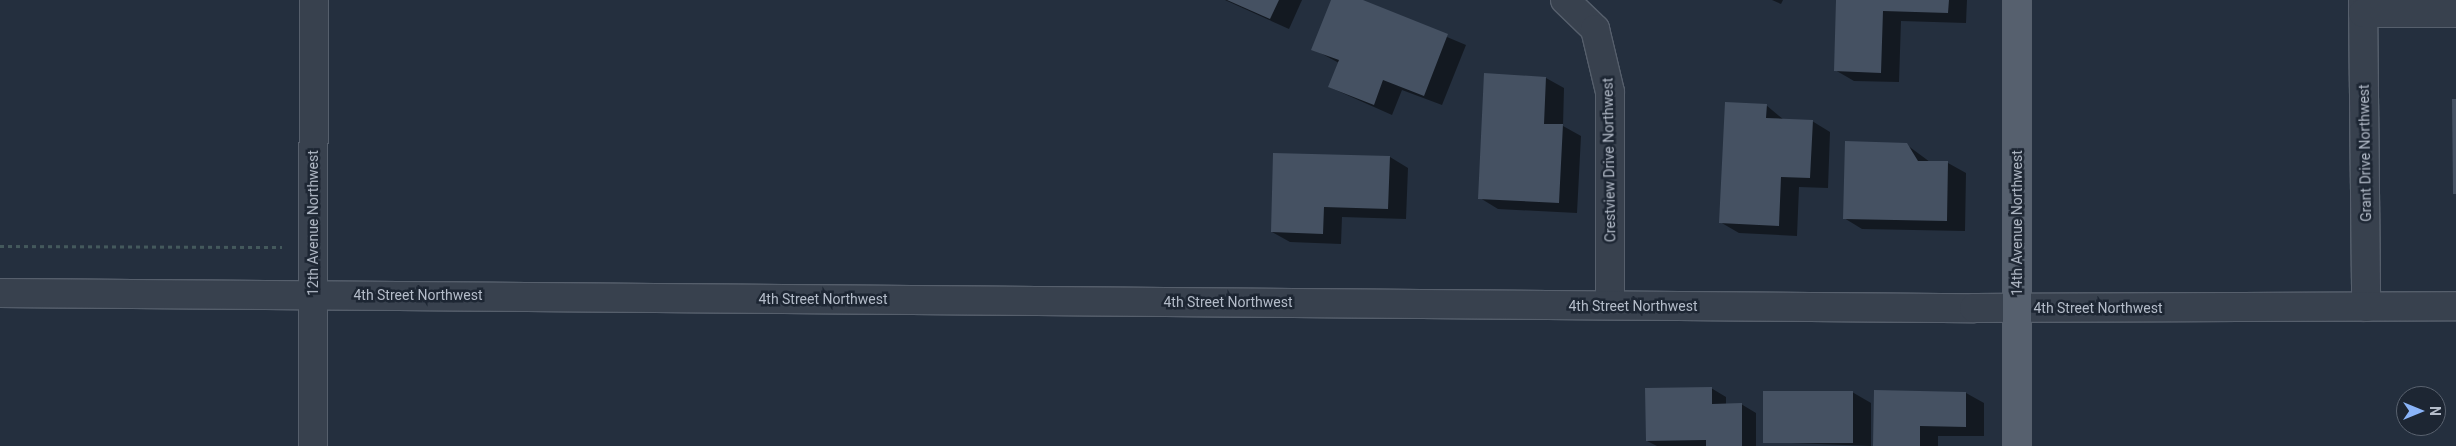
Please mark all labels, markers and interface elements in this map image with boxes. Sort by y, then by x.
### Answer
street label: Crestview Drive Northwest [1599,78,1619,242]
street label: Grant Drive Northwest [2355,84,2375,222]
street label: 12th Avenue Northwest [305,150,321,296]
street label: 14th Avenue Northwest [2009,150,2025,296]
street label: 4th Street Northwest [353,287,483,303]
street label: 4th Street Northwest [758,291,888,307]
street label: 4th Street Northwest [1163,294,1293,310]
street label: 4th Street Northwest [1568,298,1698,314]
street label: 4th Street Northwest [2033,300,2163,316]
north arrow [2396,386,2446,436]
text: N [2427,406,2443,416]

